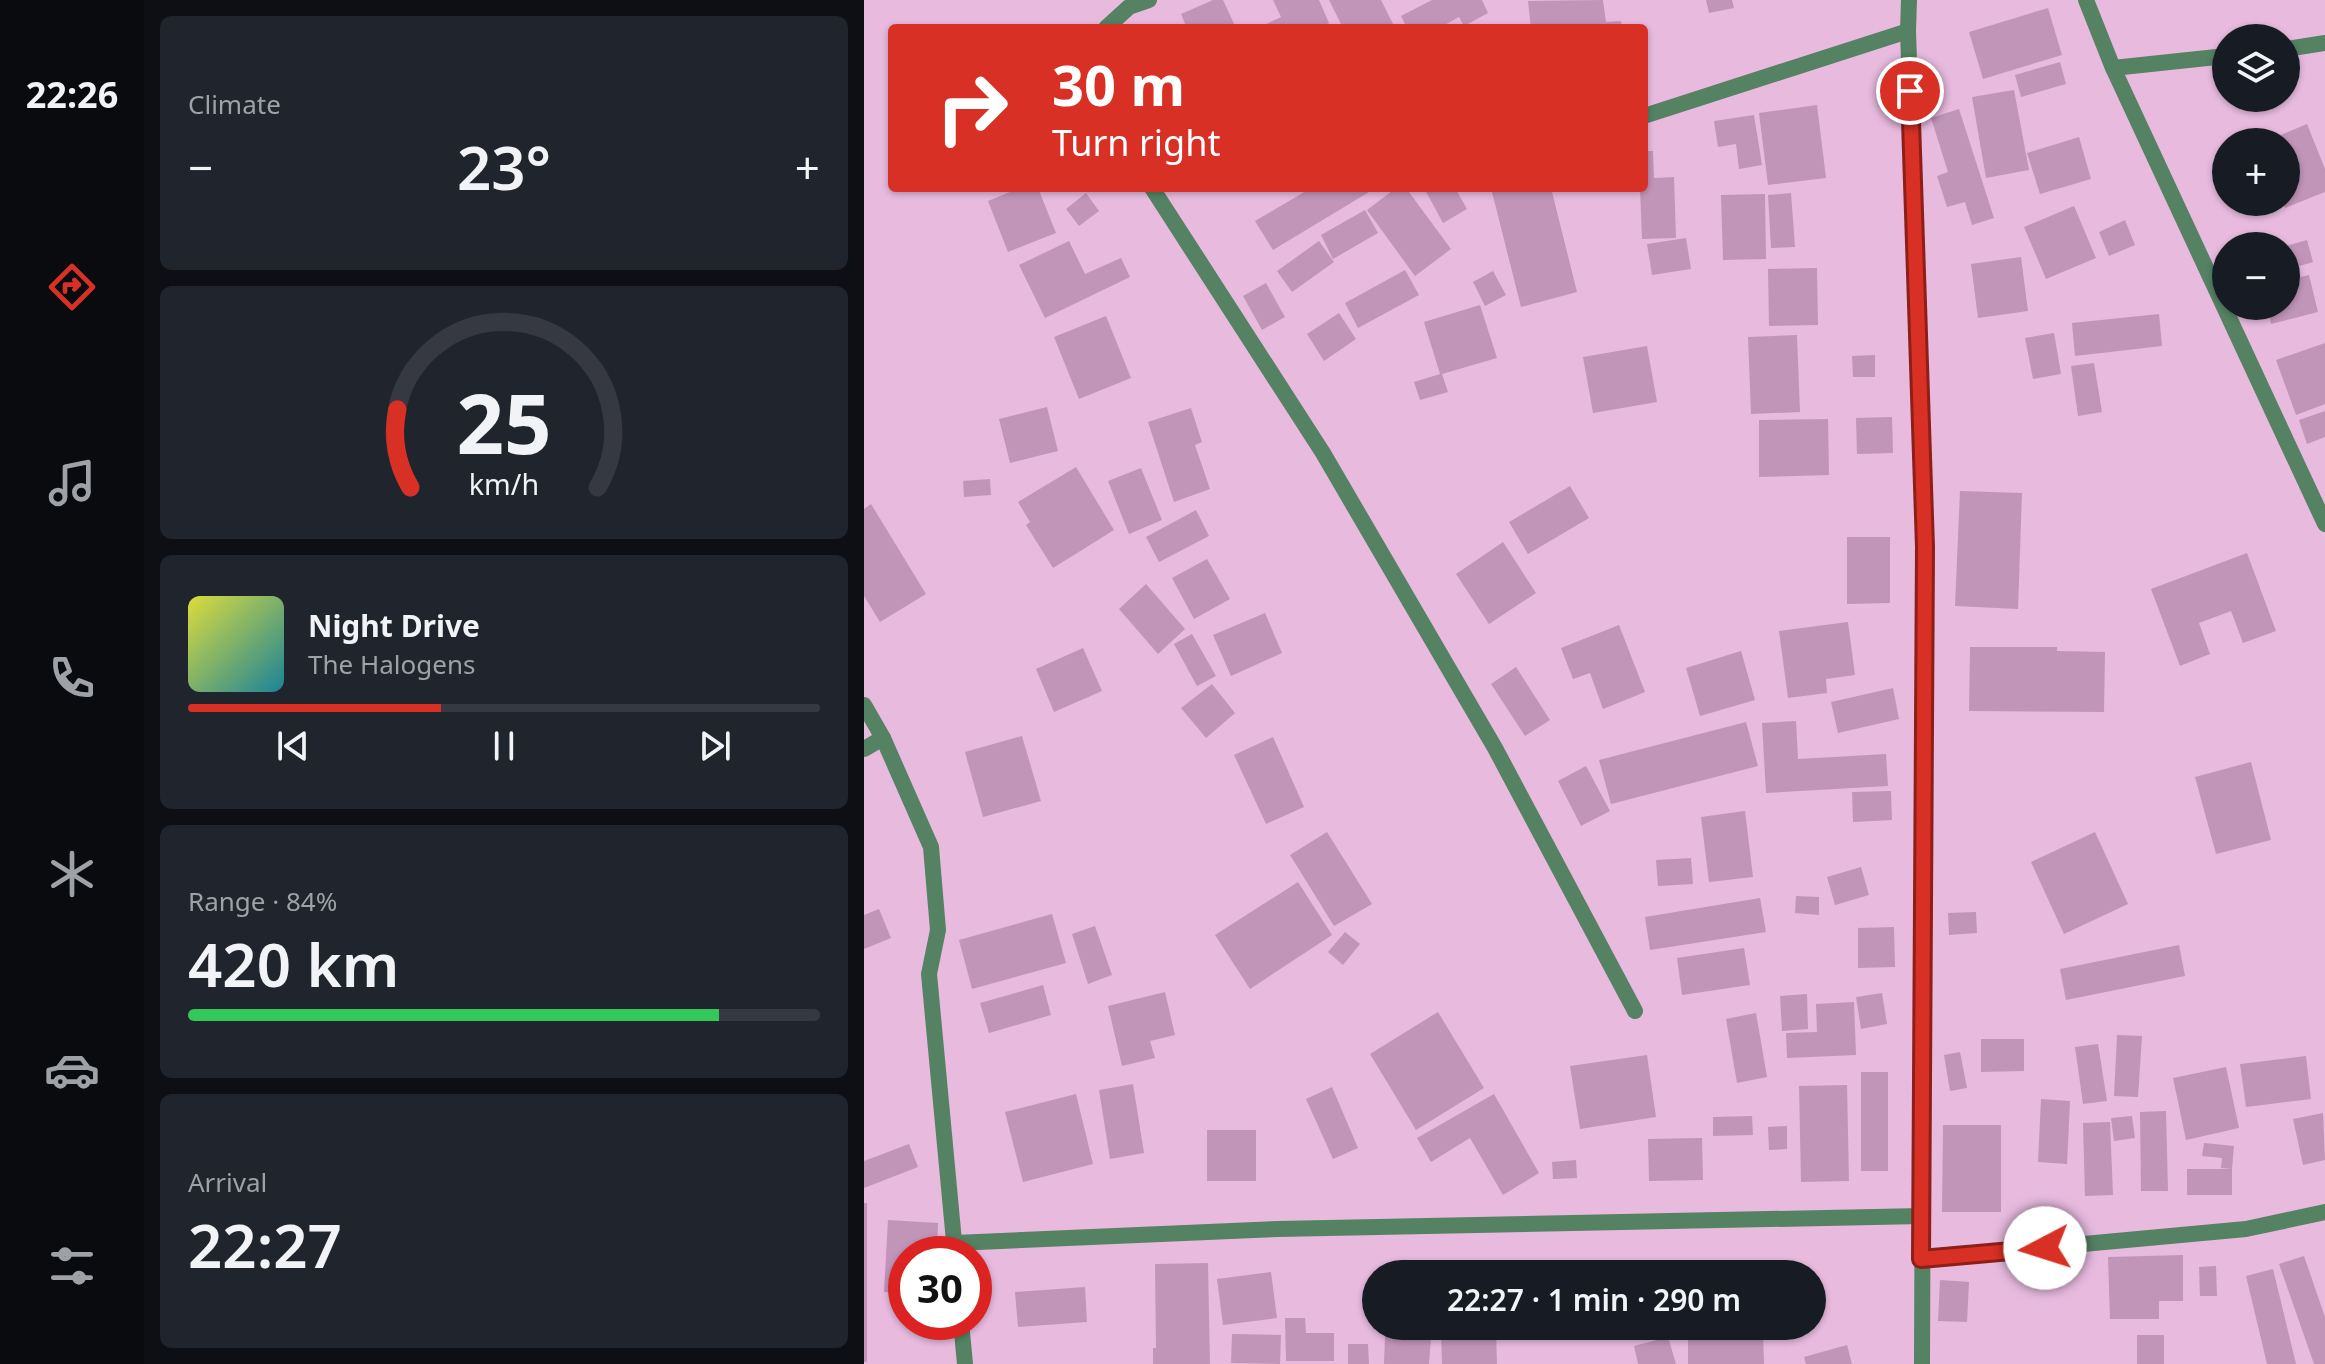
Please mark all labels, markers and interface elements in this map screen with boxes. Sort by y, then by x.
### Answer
map controls [2212,24,2300,320]
button: layers [2212,24,2300,112]
text: 30 m [1052,46,1185,122]
icon: right [920,56,1024,160]
pin [1876,57,1944,125]
icon: arrive [1888,69,1932,113]
text: 22:26 [26,70,118,119]
text: Climate [188,86,281,122]
text: Turn right [1052,118,1220,167]
text: 23° [457,126,551,208]
button: + [2212,128,2300,216]
text: − [188,137,213,197]
text: + [795,137,820,197]
button: − [2212,232,2300,320]
icon: directions [44,259,100,315]
text: 25 [456,365,552,478]
icon: music [44,455,100,511]
text: km/h [469,465,539,504]
text: Night Drive [308,605,480,646]
text: The Halogens [308,646,475,682]
icon: phone [44,650,100,706]
icon: previous [271,724,315,768]
icon: pause [482,724,526,768]
icon: next [693,724,737,768]
icon: climate [44,846,100,902]
text: Range · 84% [188,883,337,919]
text: 420 km [188,923,399,1005]
icon: car [44,1042,100,1098]
text: Arrival [188,1164,267,1200]
text: 22:27 [188,1204,342,1286]
position arrow [2003,1206,2087,1290]
speed limit sign: 30 [888,1236,992,1340]
icon: filters [44,1238,100,1294]
text: 22:27 · 1 min · 290 m [1447,1279,1741,1320]

